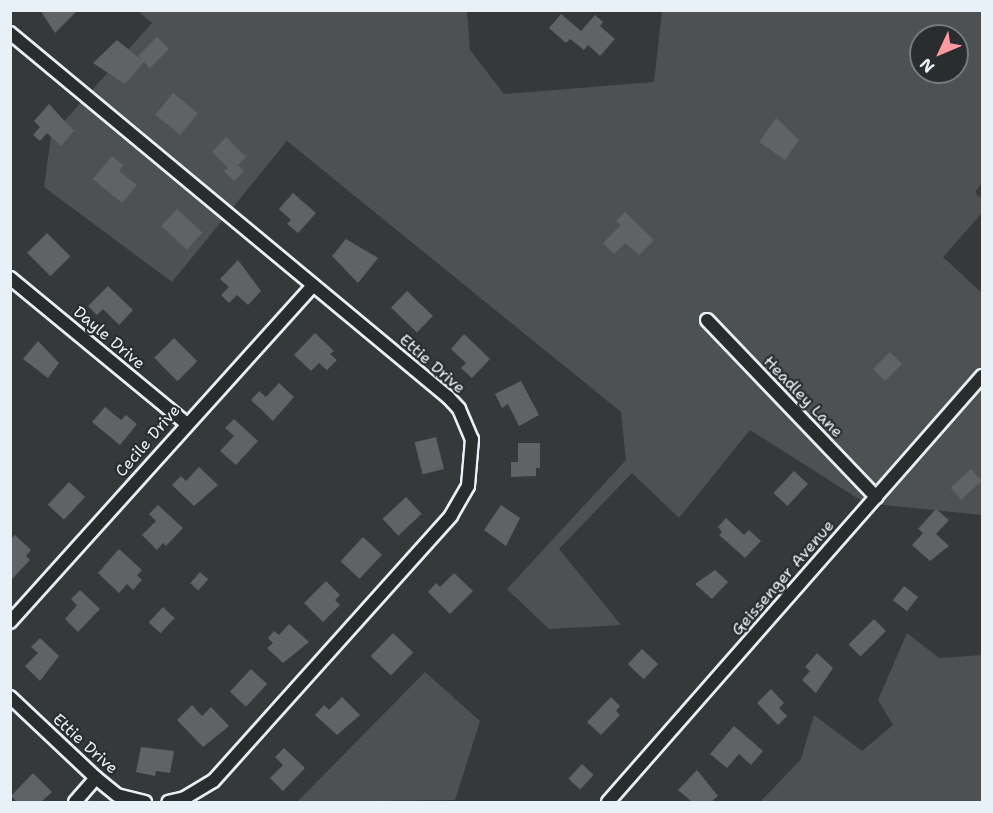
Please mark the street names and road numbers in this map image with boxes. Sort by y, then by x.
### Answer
street label: Dayle Drive [69,303,149,373]
street label: Ettie Drive [395,330,469,398]
street label: Headley Lane [759,352,847,442]
street label: Cecile Drive [112,401,184,481]
street label: Geissenger Avenue [728,516,838,640]
street label: Ettie Drive [48,710,122,778]

